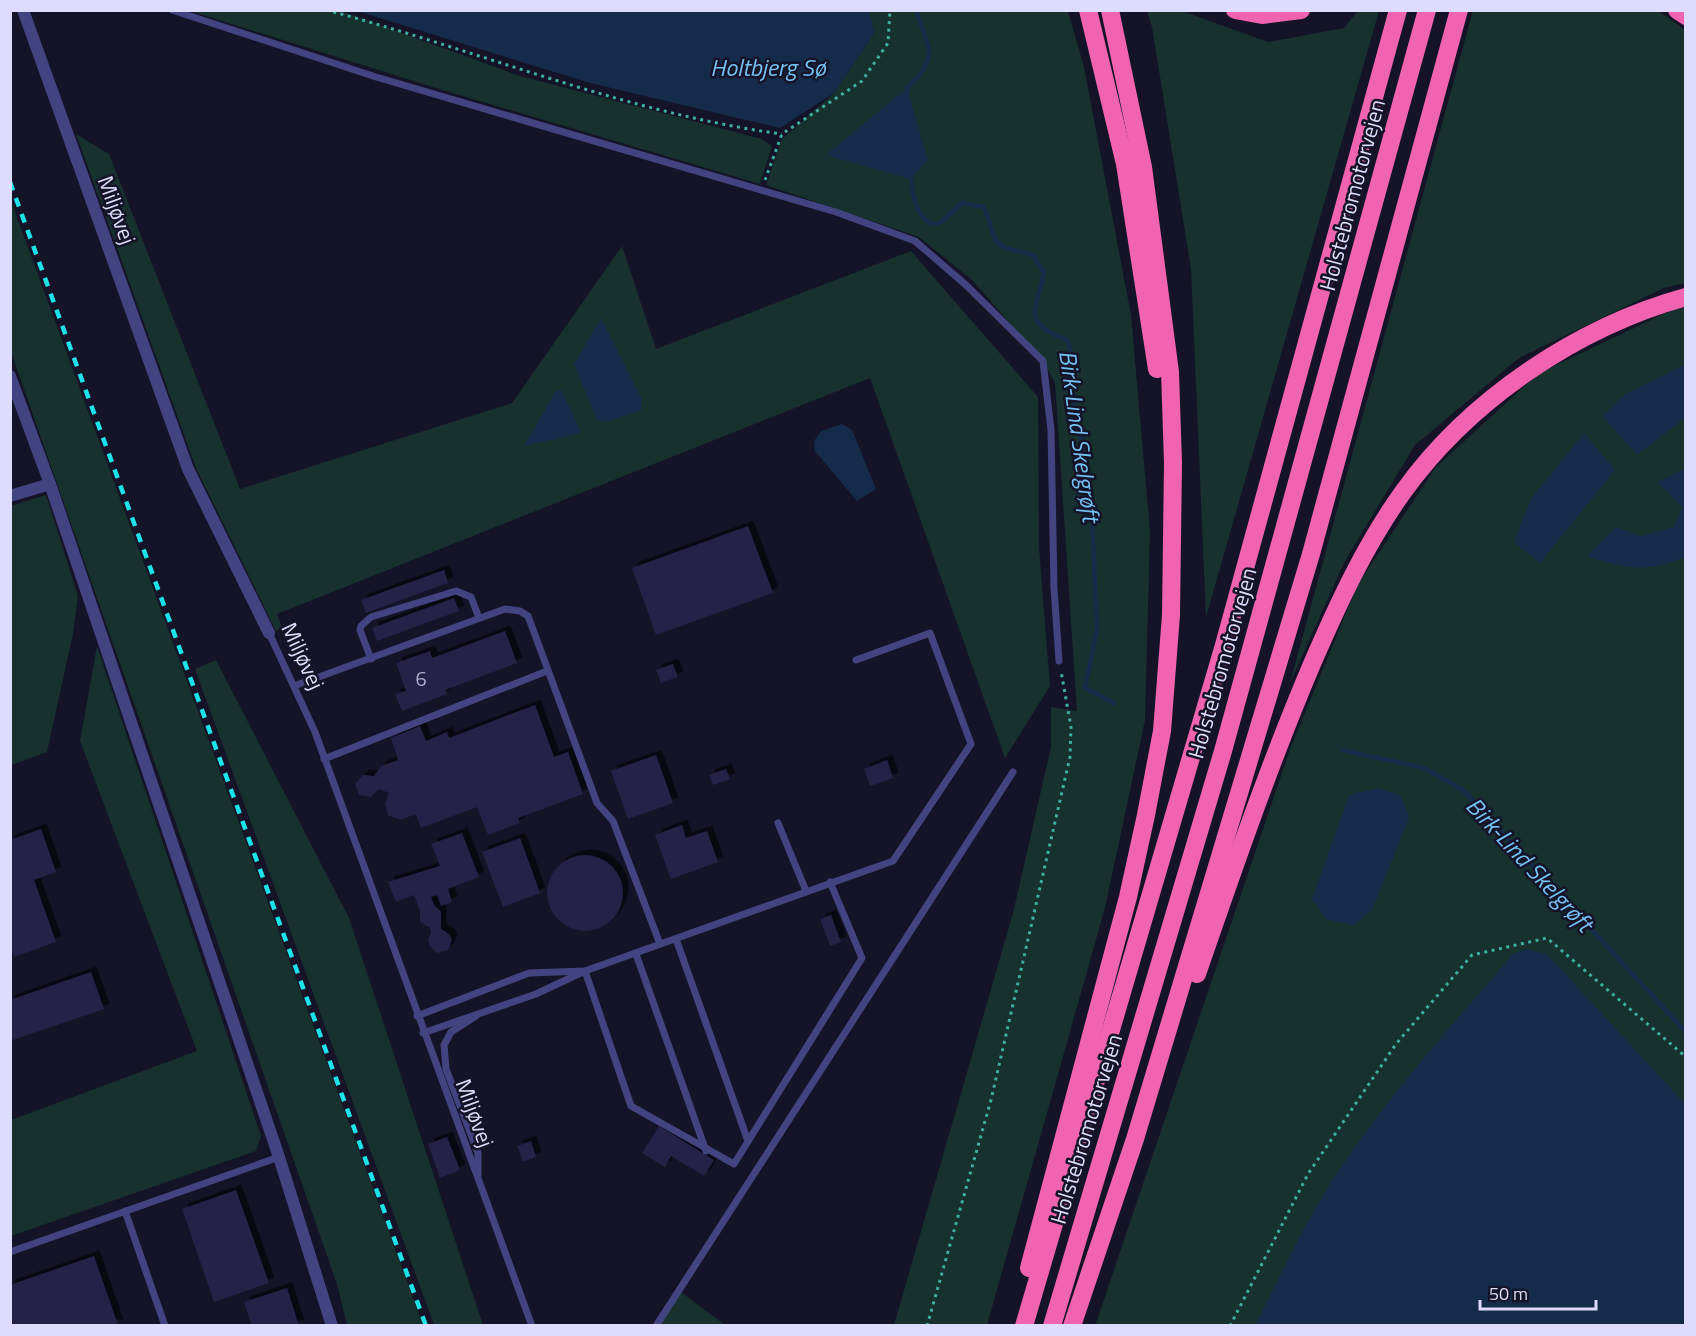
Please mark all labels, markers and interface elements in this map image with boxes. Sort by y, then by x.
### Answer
water label: Holtbjerg Sø [710,49,827,85]
street label: Holstebromotorvejen [1310,95,1394,295]
street label: Miljøvej [89,171,145,249]
water label: Birk-Lind Skelgrøft [1050,348,1110,527]
street label: Holstebromotorvejen [1178,564,1266,762]
street label: Miljøvej [273,617,333,695]
house number: 6 [415,663,427,694]
water label: Birk-Lind Skelgrøft [1458,789,1604,942]
street label: Holstebromotorvejen [1041,1030,1131,1228]
street label: Miljøvej [447,1074,503,1152]
scale bar [1480,1273,1596,1311]
text: 50 m [1489,1280,1528,1307]

